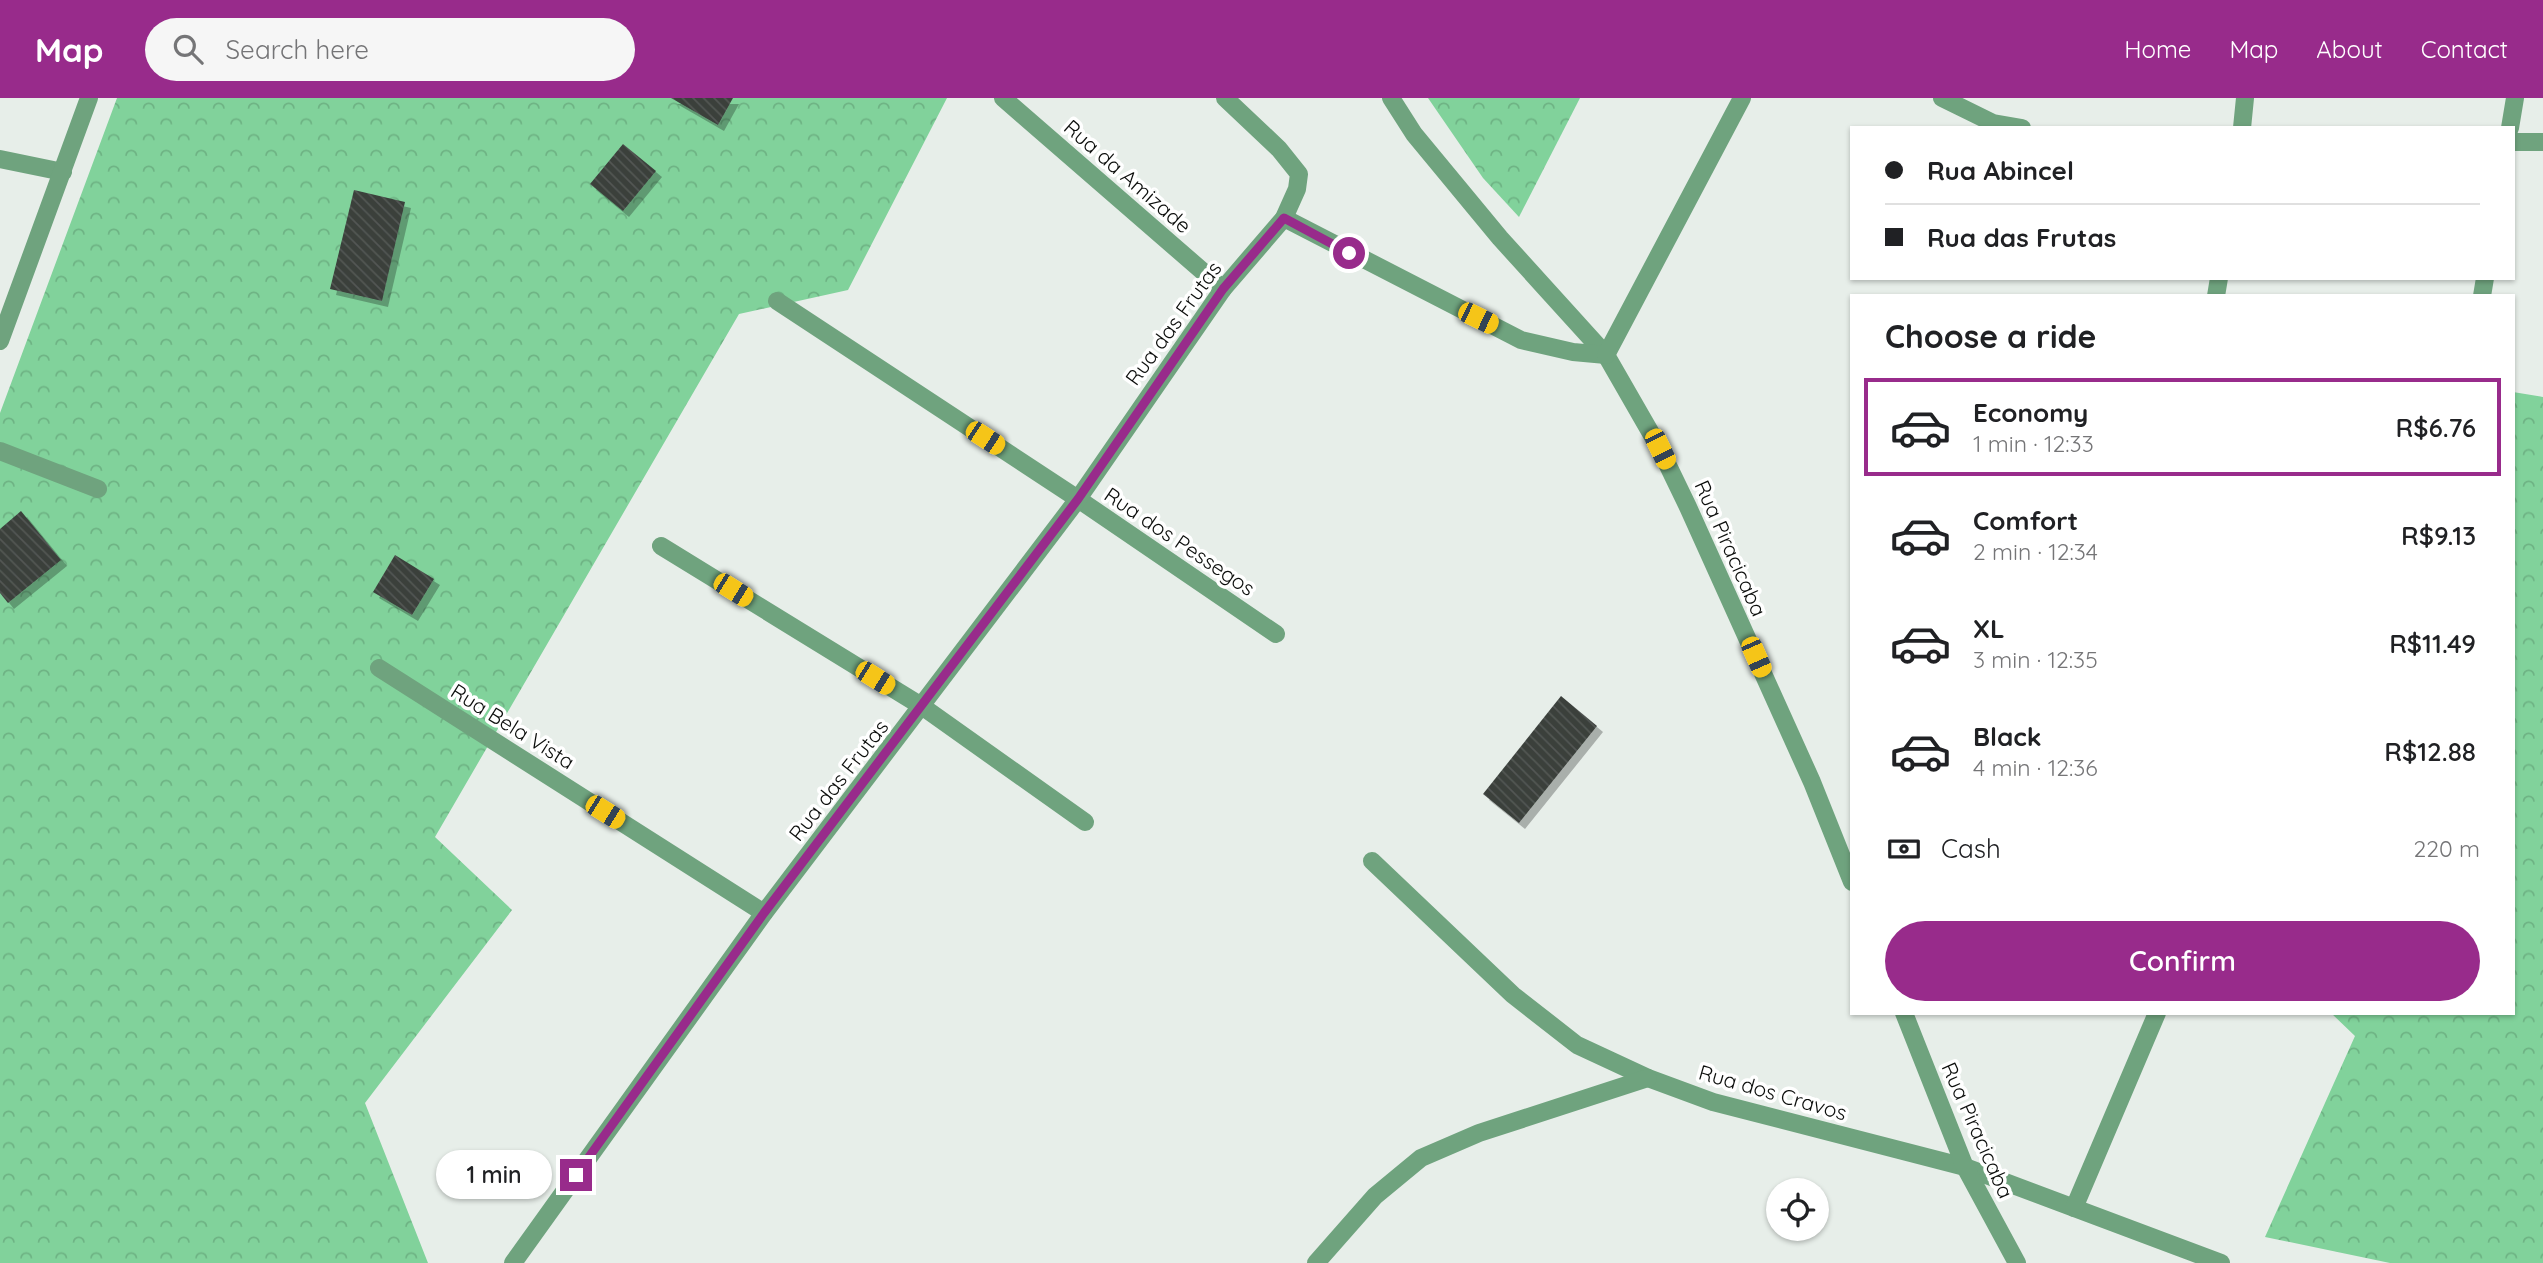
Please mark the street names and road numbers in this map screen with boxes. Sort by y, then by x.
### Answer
street label: Rua da Amizade [1059,114,1197,238]
street label: Rua das Frutas [1119,256,1227,390]
street label: Rua Piracicaba [1689,476,1773,620]
street label: Rua dos Pessegos [1100,481,1260,601]
street label: Rua Bela Vista [446,678,580,774]
street label: Rua das Frutas [783,714,893,846]
street label: Rua dos Cravos [1696,1058,1850,1126]
street label: Rua Piracicaba [1936,1058,2020,1202]

